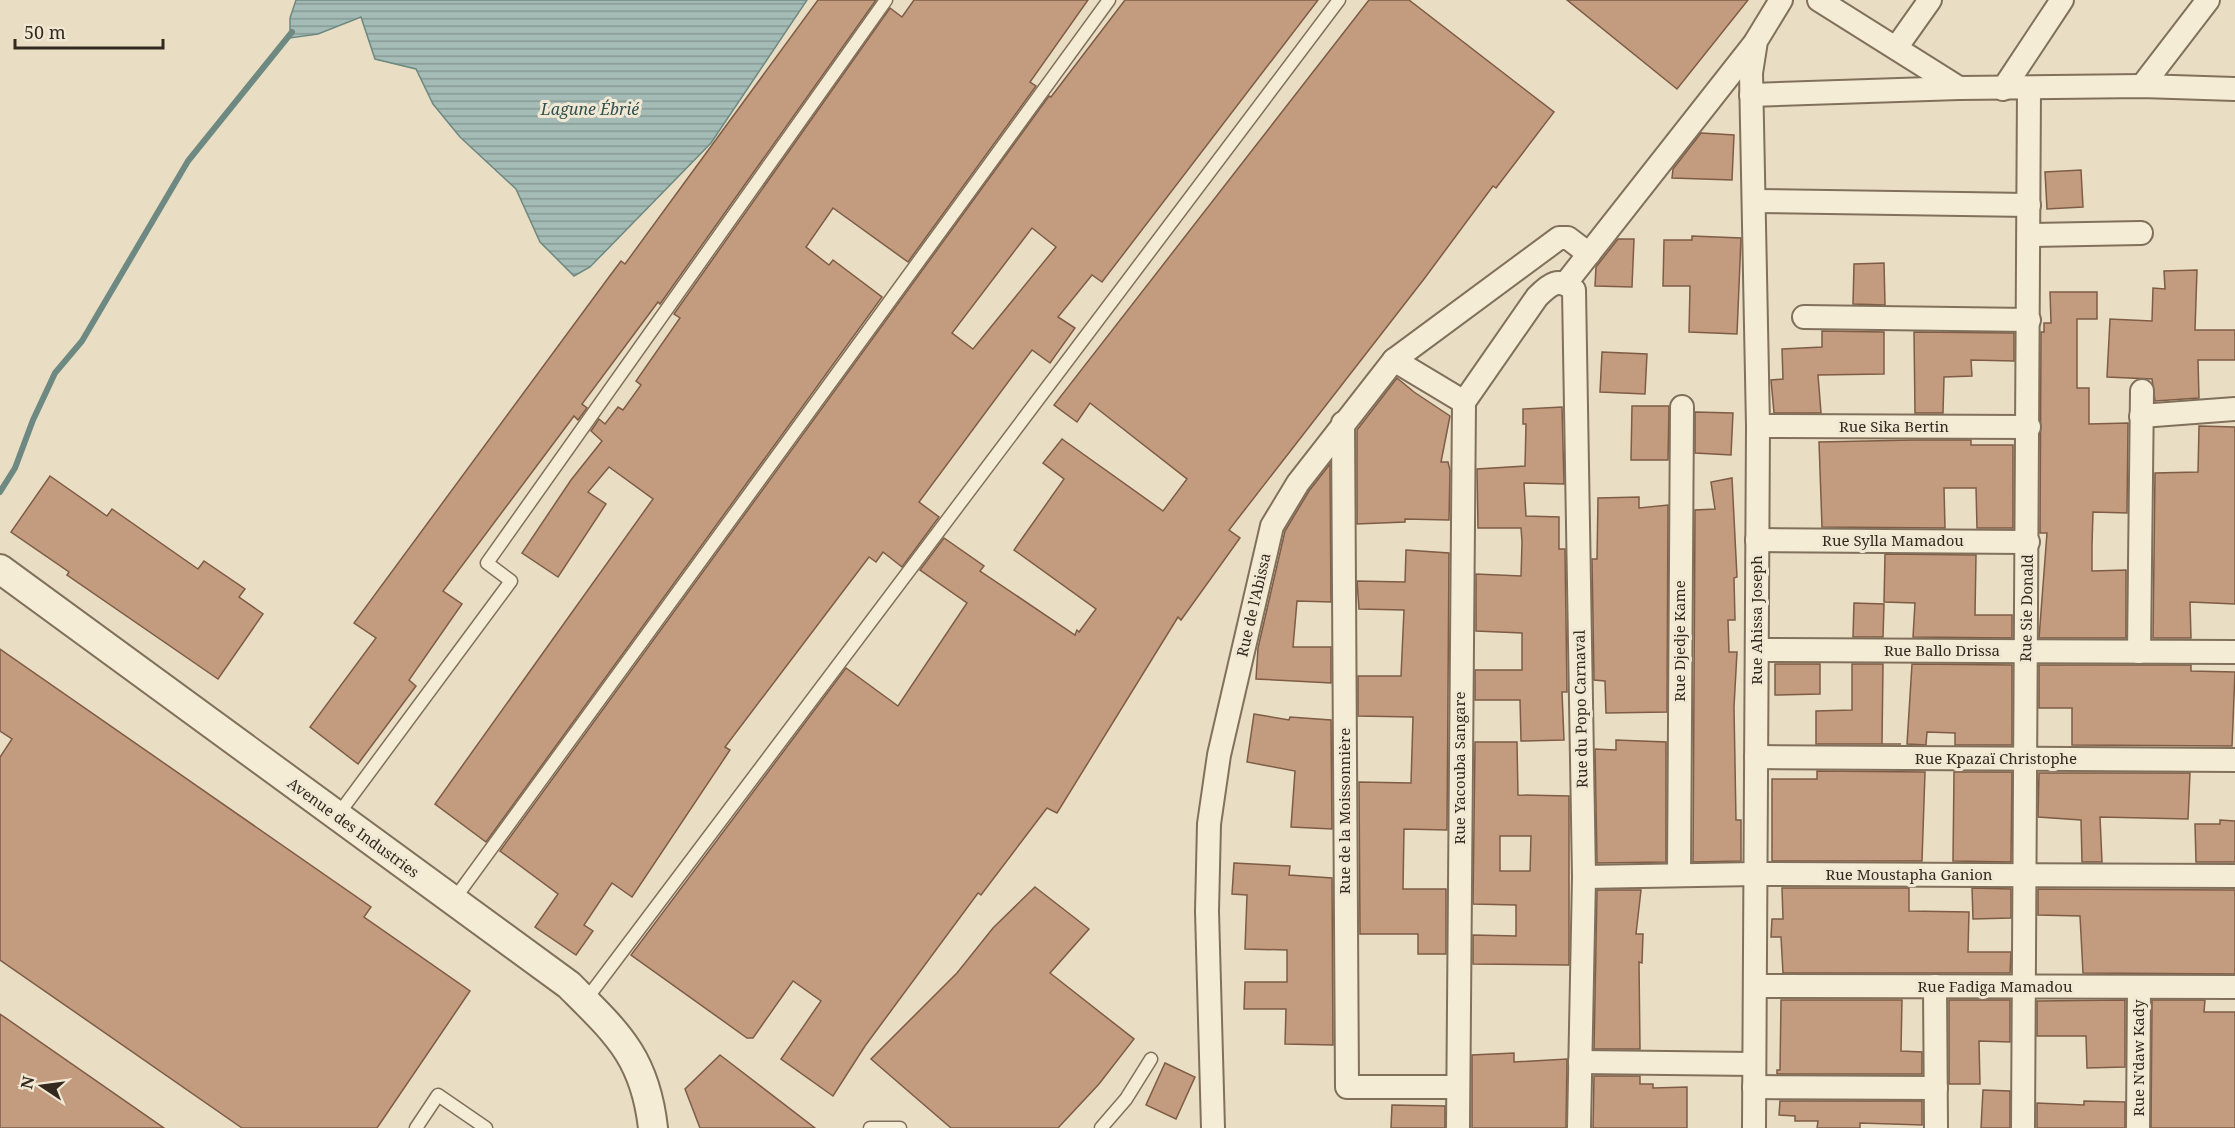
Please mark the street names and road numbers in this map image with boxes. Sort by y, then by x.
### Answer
street label: Rue Sika Bertin [1839,416,1949,436]
street label: Rue Sylla Mamadou [1822,530,1964,550]
street label: Rue de l'Abissa [1231,551,1275,659]
street label: Rue Sie Donald [2015,554,2037,662]
street label: Rue Ahissa Joseph [1746,555,1766,685]
street label: Rue Djedje Kame [1669,580,1689,702]
street label: Rue du Popo Carnaval [1569,629,1591,788]
street label: Rue Ballo Drissa [1884,640,2000,660]
street label: Rue Yacouba Sangare [1449,691,1469,845]
street label: Rue de la Moissonnière [1334,728,1354,894]
street label: Rue Kpazaï Christophe [1915,748,2077,768]
street label: Avenue des Industries [284,773,424,882]
street label: Rue Moustapha Ganion [1825,864,1993,884]
street label: Rue Fadiga Mamadou [1918,976,2073,996]
street label: Rue N'daw Kady [2128,999,2148,1116]

